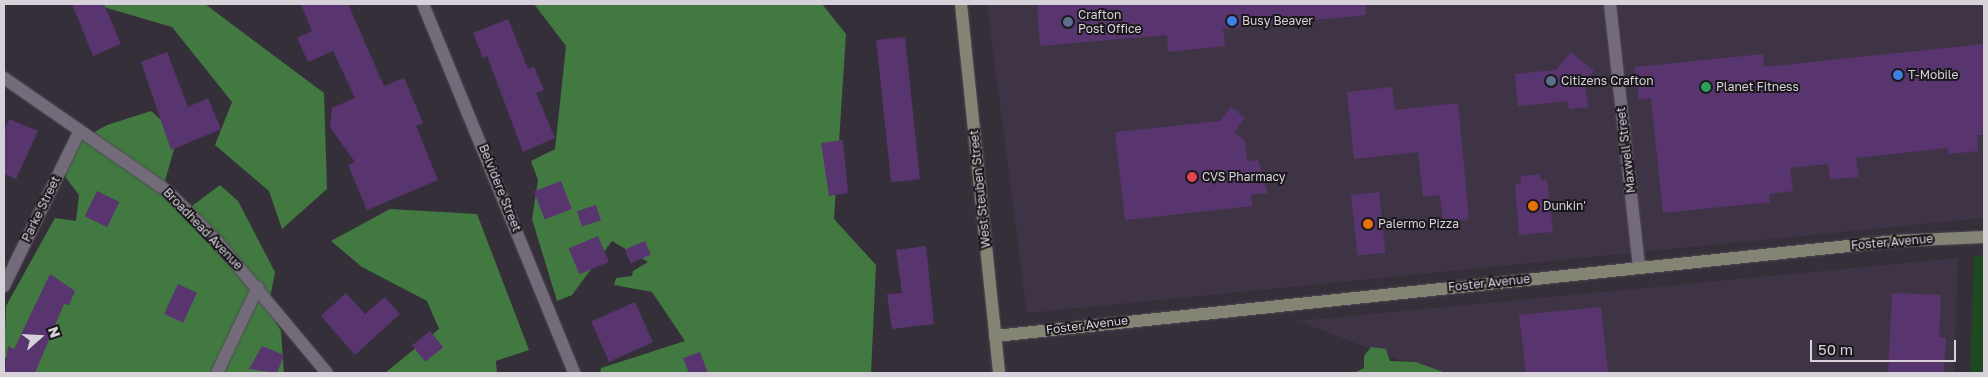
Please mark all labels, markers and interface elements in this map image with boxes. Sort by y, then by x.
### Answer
place label: Crafton Post Office [1078,8,1142,36]
place label: Busy Beaver [1242,14,1313,28]
marker: Busy Beaver [1226,15,1238,27]
marker: Crafton Post Office [1062,16,1074,28]
place label: T-Mobile [1908,68,1958,82]
marker: T-Mobile [1892,69,1904,81]
place label: Citizens Crafton [1561,74,1654,88]
marker: Citizens Crafton [1545,75,1557,87]
place label: Planet Fitness [1716,80,1799,94]
marker: Planet Fitness [1700,81,1712,93]
street label: Maxwell Street [1614,106,1638,194]
street label: West Steuben Street [967,129,993,249]
street label: Belvidere Street [476,142,524,234]
place label: CVS Pharmacy [1202,170,1286,184]
marker: CVS Pharmacy [1186,171,1198,183]
street label: Parke Street [19,174,63,244]
street label: Broadhead Avenue [160,185,246,273]
place label: Dunkin' [1543,199,1586,213]
marker: Dunkin' [1527,200,1539,212]
place label: Palermo Pizza [1378,217,1459,231]
marker: Palermo Pizza [1362,218,1374,230]
street label: Foster Avenue [1850,231,1934,253]
street label: Foster Avenue [1447,272,1531,294]
north arrow [15,312,65,362]
street label: Foster Avenue [1045,313,1129,337]
text: N [45,324,64,340]
scale bar [1813,330,1959,362]
text: 50 m [1818,340,1853,358]

